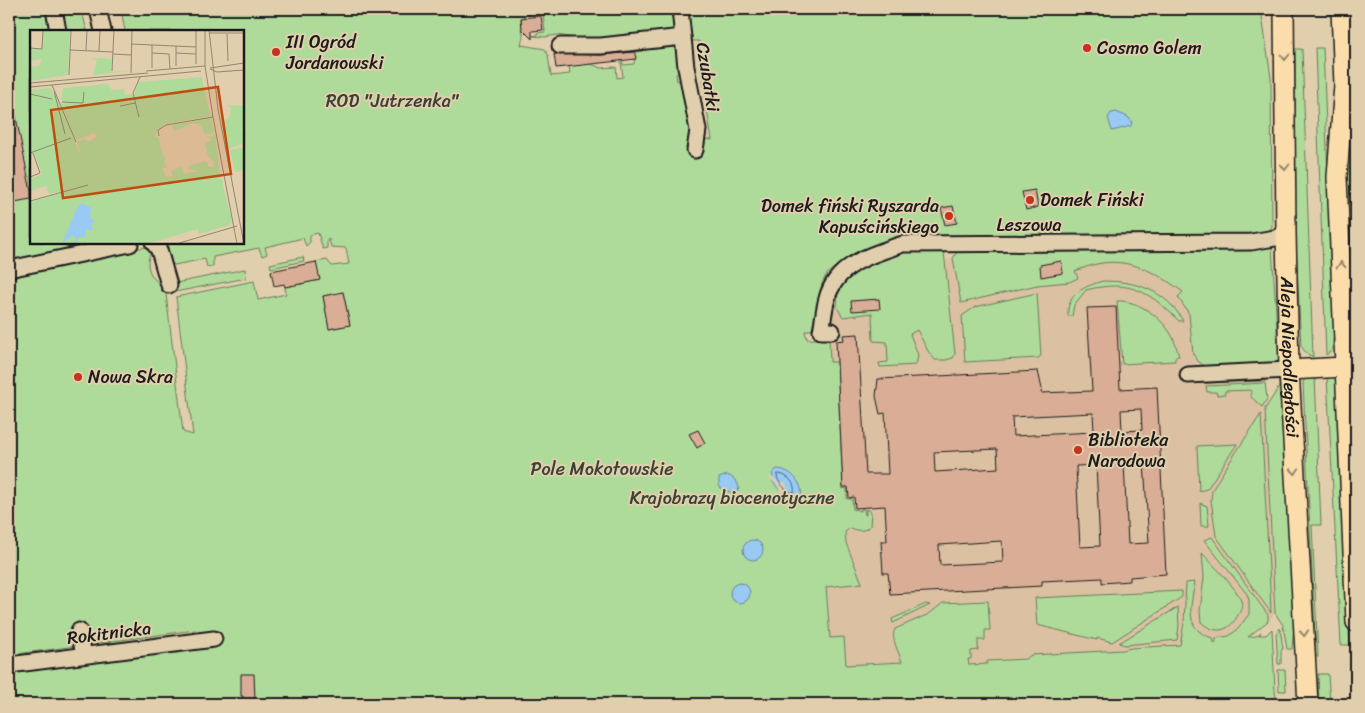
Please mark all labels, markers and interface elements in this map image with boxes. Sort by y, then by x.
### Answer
place label: III Ogród Jordanowski [285,26,384,79]
inset map [30,30,244,244]
place label: Cosmo Golem [1097,32,1202,64]
street label: Czubatki [687,40,729,115]
marker: Cosmo Golem [1081,42,1093,54]
marker: III Ogród Jordanowski [270,46,282,58]
one-way arrow [1279,54,1290,62]
park label: ROD "Jutrzenka" [326,85,460,117]
one-way arrow [1280,164,1290,171]
place label: Domek Fiński [1040,184,1145,216]
place label: Domek fiński Ryszarda Kapuścińskiego [761,190,939,243]
marker: Domek Fiński [1024,194,1036,206]
street label: Leszowa [996,209,1062,241]
marker: Domek fiński Ryszarda Kapuścińskiego [943,210,955,222]
one-way arrow [1335,261,1346,269]
street label: Aleja Niepodległości [1271,275,1309,439]
place label: Nowa Skra [88,361,173,393]
marker: Nowa Skra [72,371,84,383]
place label: Biblioteka Narodowa [1088,424,1169,477]
marker: Biblioteka Narodowa [1072,444,1084,456]
park label: Pole Mokotowskie [530,453,674,485]
one-way arrow [1289,467,1300,475]
park label: Krajobrazy biocenotyczne [629,482,835,514]
street label: Rokitnicka [65,612,153,654]
one-way arrow [1298,629,1309,637]

